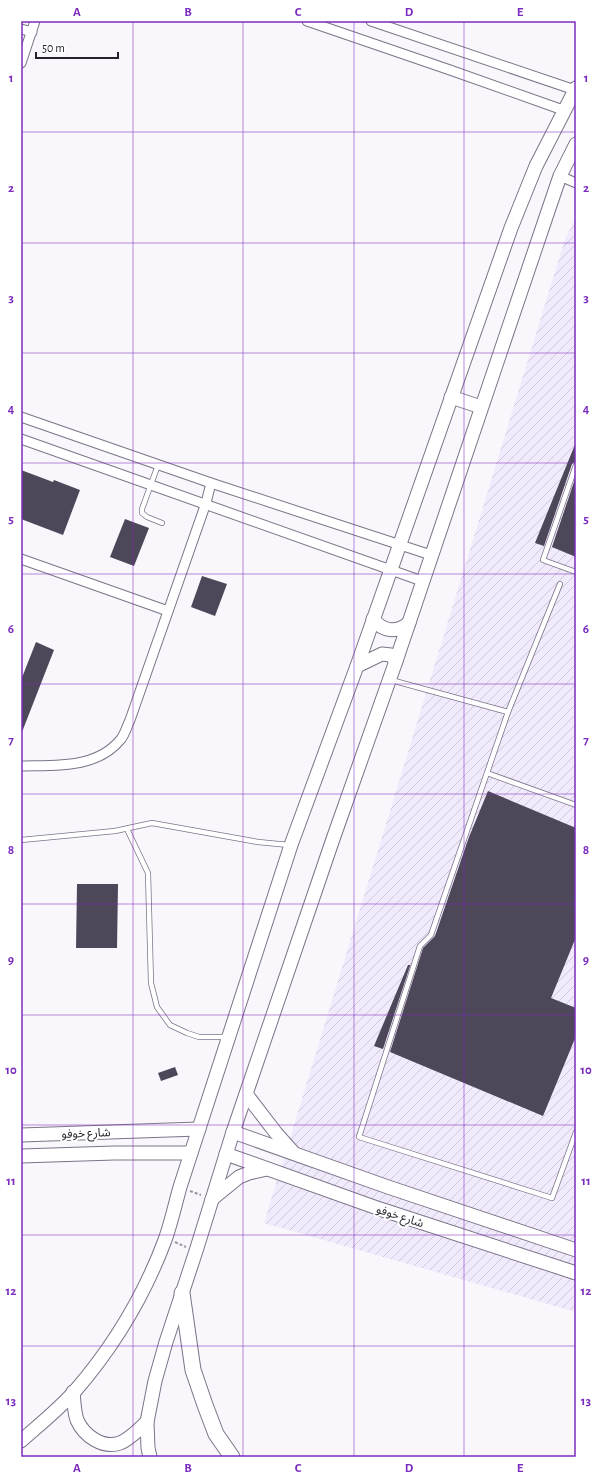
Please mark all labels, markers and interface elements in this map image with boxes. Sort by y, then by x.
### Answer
text: A [73,6,81,19]
text: B [184,6,192,19]
text: C [295,6,302,19]
text: D [405,6,414,19]
text: E [517,6,524,19]
scale bar [36,34,118,60]
text: 50 m [42,42,65,54]
text: 1 [9,72,13,85]
text: 1 [584,72,588,85]
text: 2 [8,182,14,195]
text: 2 [583,182,589,195]
text: 3 [8,292,14,305]
text: 3 [583,292,589,305]
text: 4 [8,403,15,416]
text: 4 [583,403,590,416]
text: 5 [8,513,14,526]
text: 5 [583,513,589,526]
text: 6 [8,623,14,636]
text: 6 [583,623,589,636]
text: 7 [8,734,14,747]
text: 7 [583,734,589,747]
text: 8 [8,844,14,857]
text: 8 [583,844,589,857]
text: 9 [8,954,14,967]
text: 9 [583,954,589,967]
text: 10 [5,1064,17,1077]
text: 10 [580,1064,592,1077]
street label: شارع خوفو [61,1126,111,1143]
text: 11 [6,1175,16,1188]
text: 11 [581,1175,591,1188]
street label: شارع خوفو [374,1203,425,1232]
text: 12 [6,1285,16,1298]
text: 12 [581,1285,591,1298]
text: 13 [6,1395,17,1408]
text: 13 [581,1395,592,1408]
text: A [73,1462,81,1475]
text: B [184,1462,192,1475]
text: C [295,1462,302,1475]
text: D [405,1462,414,1475]
text: E [517,1462,524,1475]

